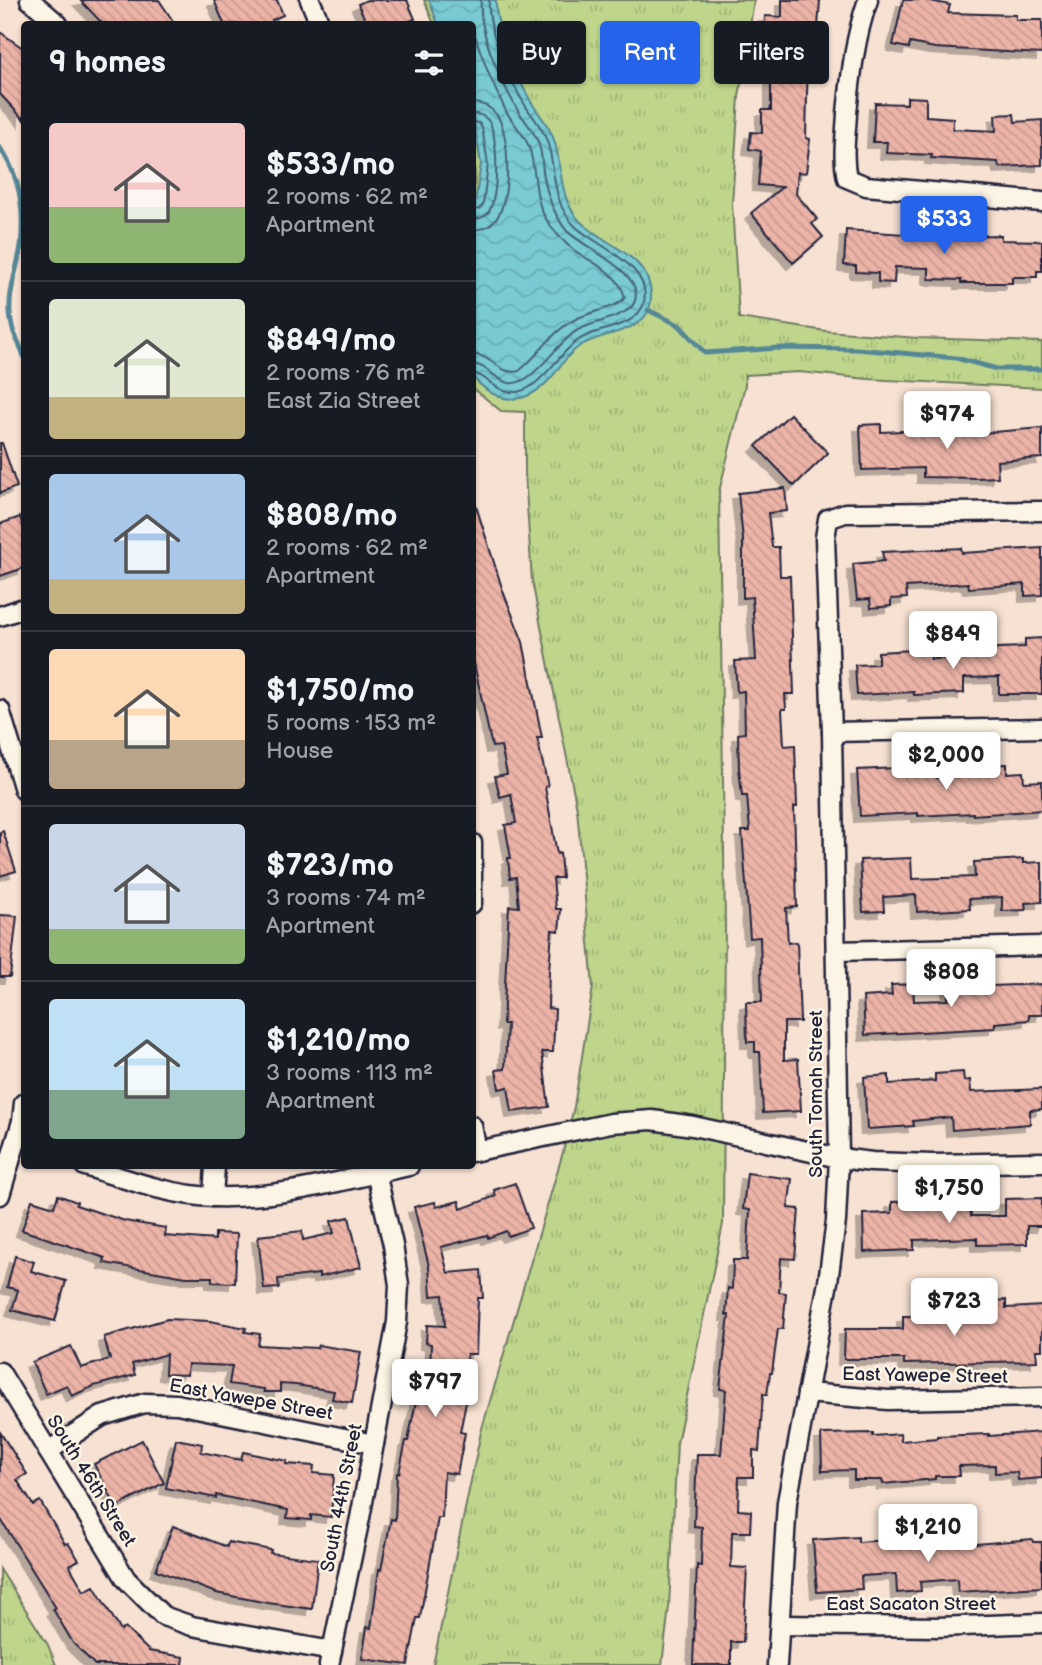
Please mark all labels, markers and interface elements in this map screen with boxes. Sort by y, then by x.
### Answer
chip: Buy [497,21,586,84]
chip: Rent [600,21,700,84]
chip: Filters [714,21,829,84]
icon: filters [410,44,448,82]
text: 9 homes [49,45,166,81]
text: $533/mo [266,147,395,183]
icon: home [105,151,189,235]
text: 2 rooms · 62 m² [266,183,428,211]
pin: $533 [903,196,985,256]
text: $533 [916,205,972,233]
text: Apartment [266,211,375,239]
text: $849/mo [266,323,396,359]
icon: home [105,327,189,411]
text: 2 rooms · 76 m² [266,359,425,387]
text: East Zia Street [266,387,420,415]
pin: $974 [906,392,988,451]
text: $974 [920,400,974,428]
text: $808/mo [266,498,397,534]
icon: home [105,502,189,586]
text: 2 rooms · 62 m² [266,534,428,562]
text: Apartment [266,562,375,590]
pin: $849 [912,612,994,671]
text: $849 [925,620,981,648]
text: $1,750/mo [266,673,414,709]
icon: home [105,677,189,761]
text: 5 rooms · 153 m² [266,709,436,737]
pin: $2,000 [889,732,1003,792]
text: House [266,737,333,765]
text: $2,000 [907,741,985,769]
text: $723/mo [266,848,394,884]
icon: home [105,852,189,936]
text: 3 rooms · 74 m² [266,884,426,912]
text: Apartment [266,912,375,940]
pin: $808 [910,950,992,1009]
text: $808 [922,958,980,986]
street label: South Tomah Street [805,1010,828,1178]
text: $1,210/mo [266,1023,410,1059]
icon: home [105,1027,189,1111]
text: 3 rooms · 113 m² [266,1059,433,1087]
text: Apartment [266,1087,375,1115]
pin: $1,750 [892,1166,1006,1225]
text: $1,750 [914,1174,984,1202]
pin: $723 [913,1278,995,1338]
text: $723 [927,1287,981,1315]
pin: $797 [394,1360,476,1419]
street label: East Yawepe Street [842,1363,1008,1389]
text: $797 [408,1368,462,1396]
street label: East Yawepe Street [167,1374,335,1426]
street label: South 46th Street [41,1411,141,1551]
street label: South 44th Street [316,1422,368,1574]
pin: $1,210 [871,1504,985,1564]
text: $1,210 [894,1513,962,1541]
street label: East Sacaton Street [826,1593,996,1616]

